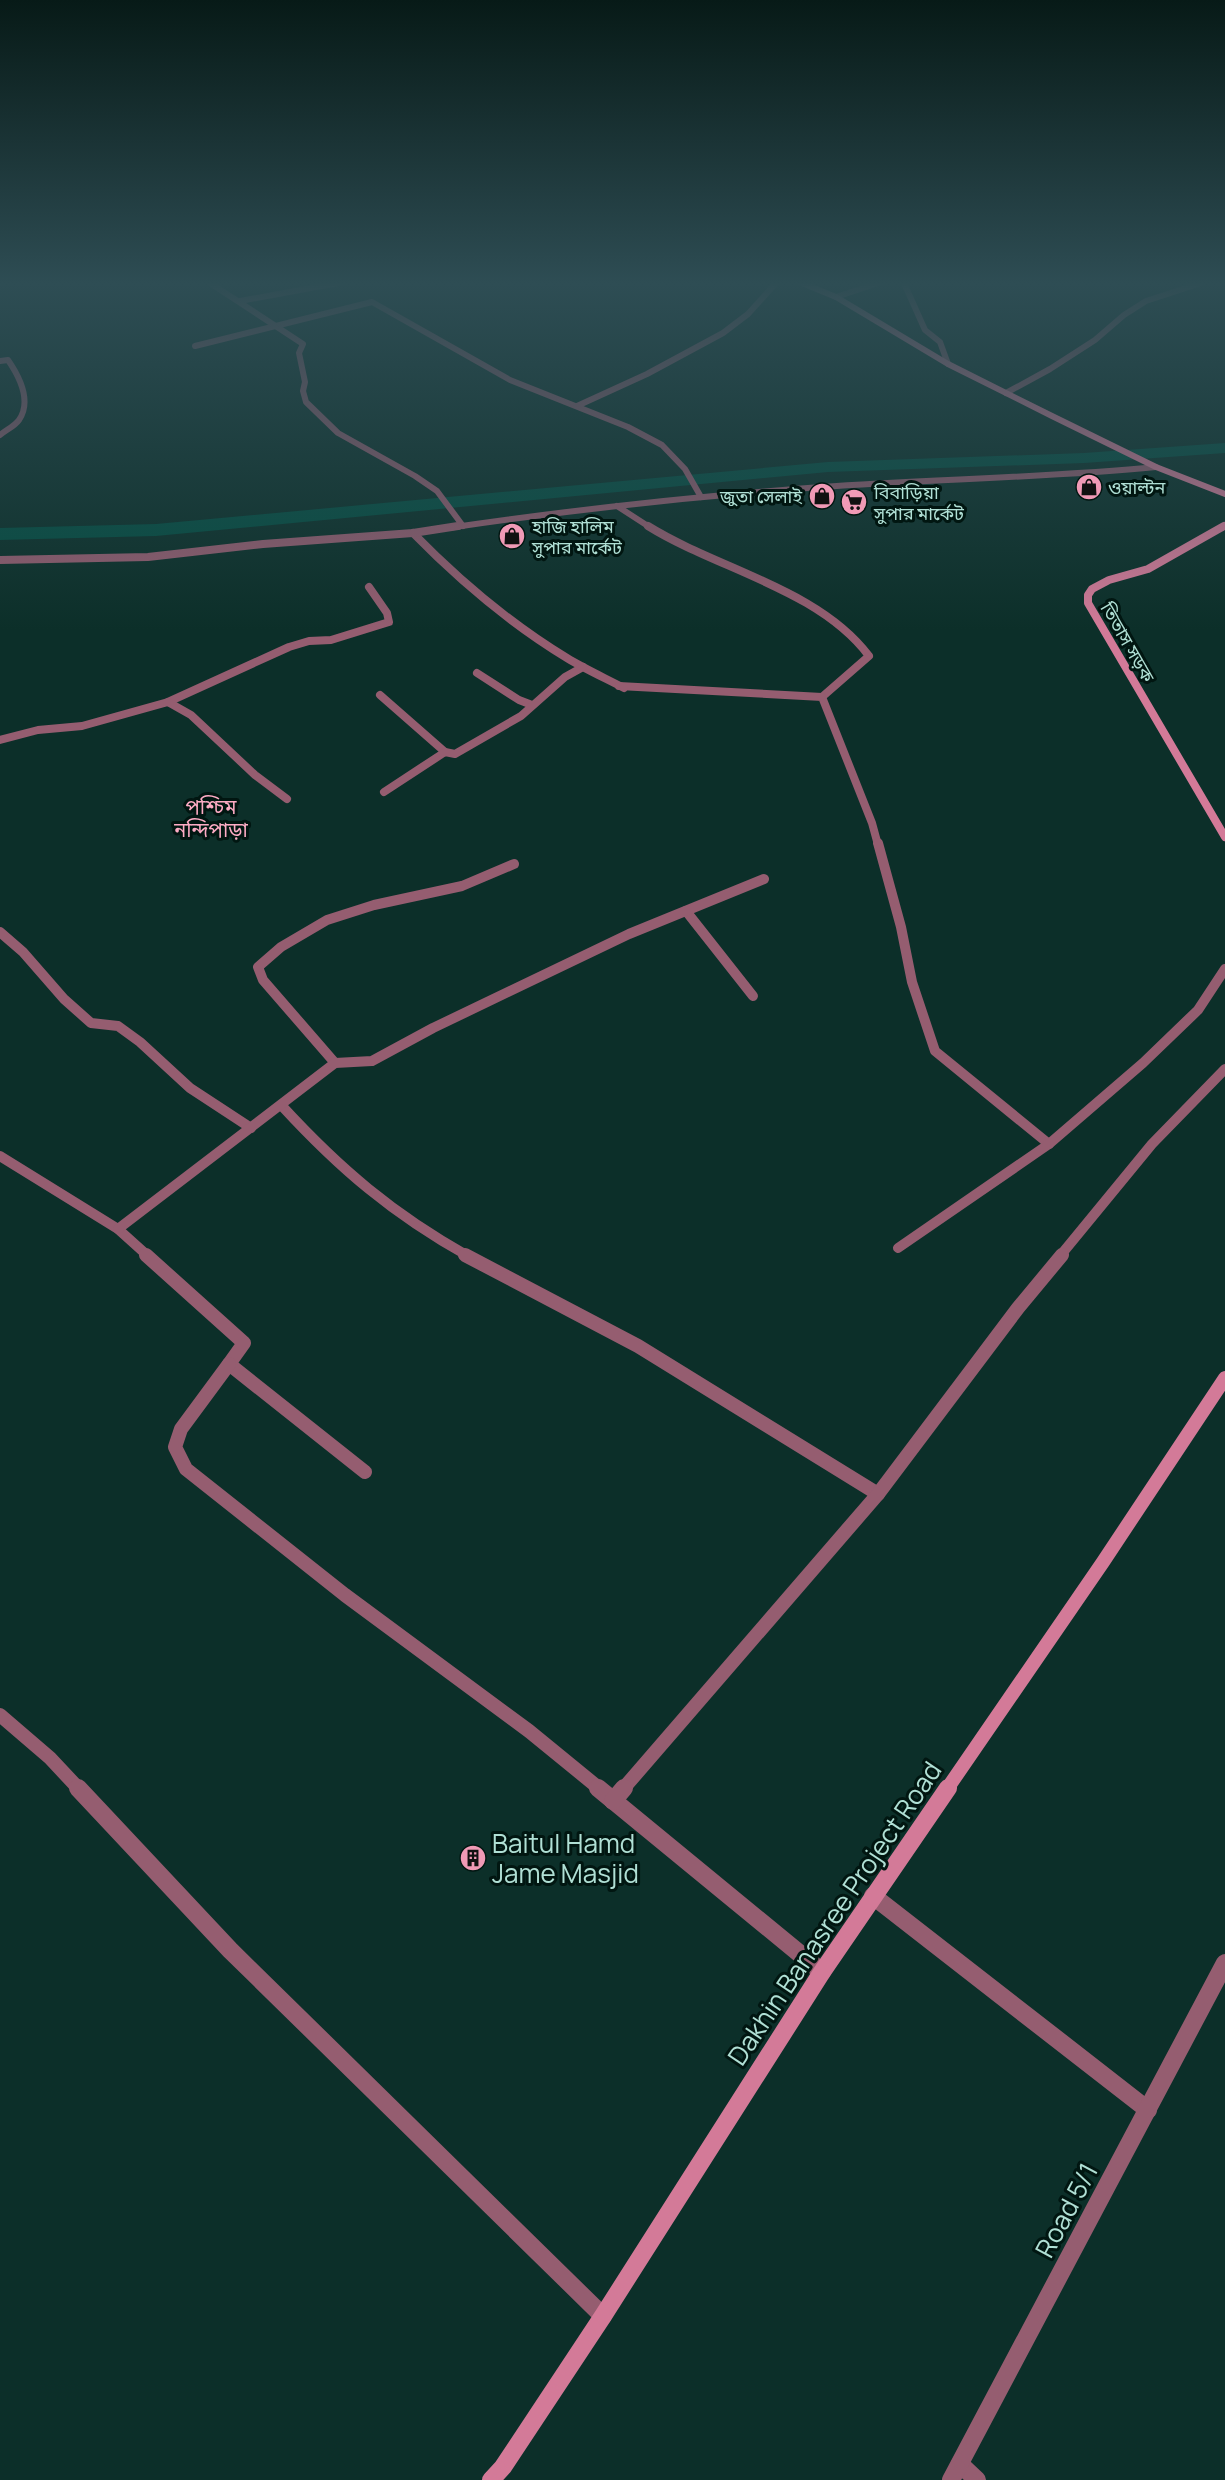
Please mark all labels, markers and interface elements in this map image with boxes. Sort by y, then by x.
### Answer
shop icon: ওয়াল্টন [1074,472,1104,502]
place label: ওয়াল্টন [1108,475,1166,499]
place label: বিবাড়িয়া সুপার মার্কেট [873,480,965,525]
shop icon: জুতা সেলাই [807,481,837,511]
place label: জুতা সেলাই [719,484,802,508]
supermarket icon: বিবাড়িয়া সুপার মার্কেট [839,487,869,517]
place label: হাজি হালিম সুপার মার্কেট [531,514,623,559]
shop icon: হাজি হালিম সুপার মার্কেট [497,521,527,551]
street label: তিতাস সড়ক [1095,597,1161,687]
district label: পশ্চিম নন্দিপাড়া [173,793,248,843]
street label: Dakhin Banasree Project Road [719,1754,949,2072]
place label: Baitul Hamd Jame Masjid [492,1825,639,1891]
building icon: Baitul Hamd Jame Masjid [458,1843,488,1873]
street label: Road 5/1 [1026,2156,1106,2264]

